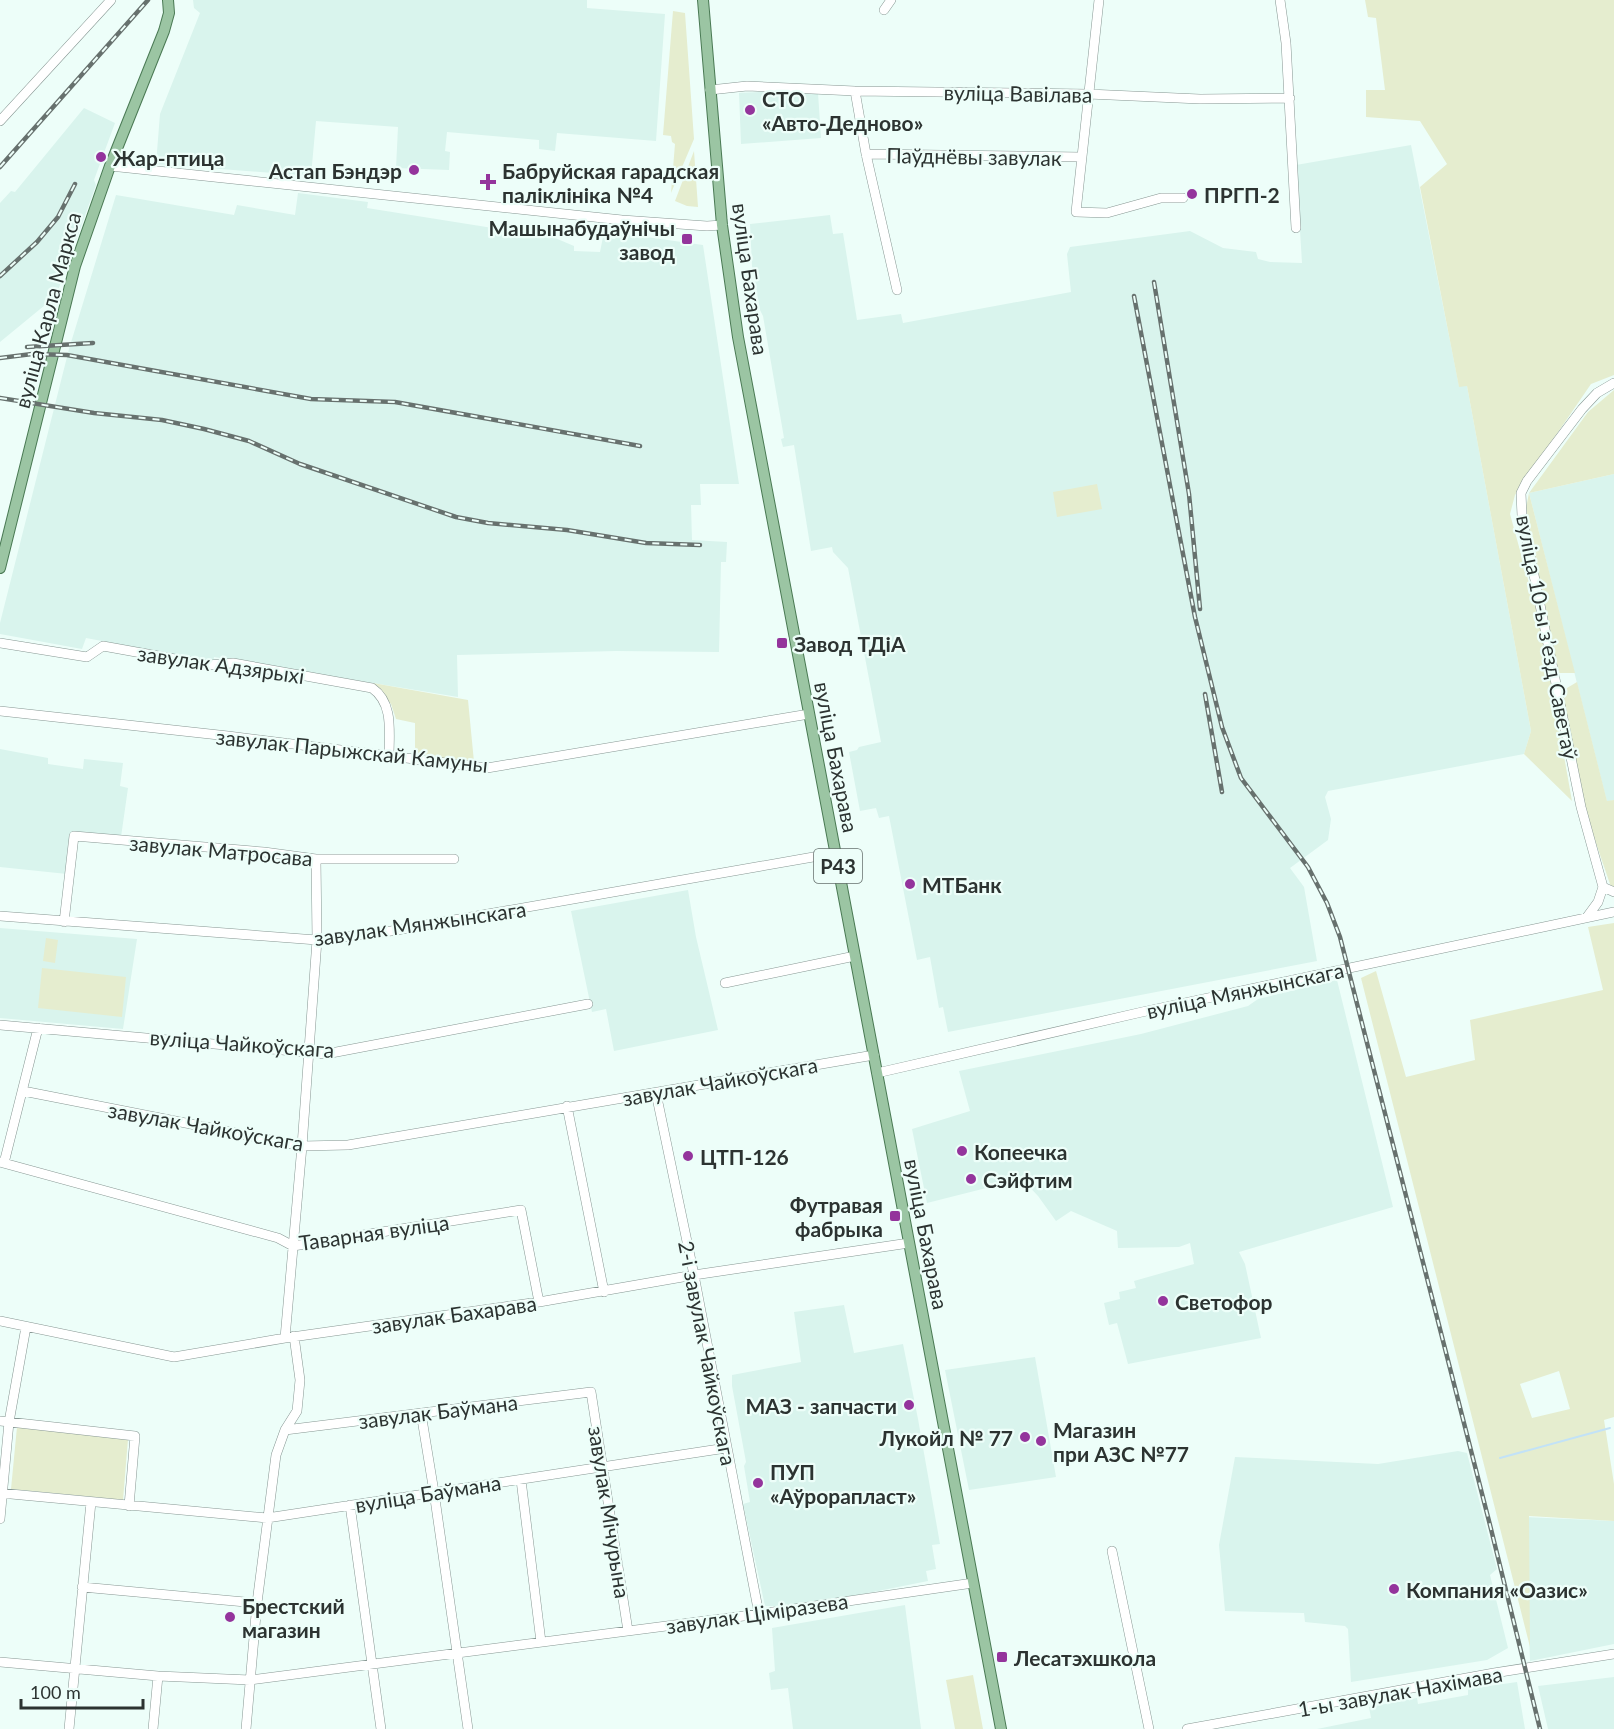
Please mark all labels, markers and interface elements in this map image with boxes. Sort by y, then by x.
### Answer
street label: вуліца Вавілава [943,79,1093,107]
place label: СТО «Авто-Дедново» [762,86,923,135]
marker: СТО «Авто-Дедново» [743,103,757,117]
street label: Паўднёвы завулак [886,142,1062,170]
place label: Жар-птица [113,145,224,170]
marker: Жар-птица [94,150,108,164]
place label: Астап Бэндэр [268,158,402,183]
place label: Бабруйская гарадская паліклініка №4 [502,158,719,207]
marker: Астап Бэндэр [407,163,421,177]
marker: Бабруйская гарадская паліклініка №4 [479,173,497,191]
place label: ПРГП-2 [1204,182,1280,207]
marker: ПРГП-2 [1185,187,1199,201]
street label: вуліца Бахарава [728,201,774,357]
street label: вуліца Карла Маркса [9,209,85,411]
place label: Машынабудаўнічы завод [488,215,675,264]
marker: Машынабудаўнічы завод [680,232,694,246]
street label: вуліца 10-ы зʼезд Саветаў [1512,513,1584,762]
place label: Завод ТДіА [794,631,906,656]
marker: Завод ТДіА [775,636,789,650]
street label: завулак Адзярыхі [136,640,306,688]
street label: вуліца Бахарава [810,679,864,835]
street label: завулак Парыжскай Камуны [215,723,489,777]
street label: завулак Матросава [128,830,314,870]
road number: Р43 [814,849,862,883]
place label: МТБанк [922,872,1002,897]
marker: МТБанк [903,877,917,891]
street label: завулак Мянжынскага [312,896,528,950]
street label: вуліца Мянжынскага [1144,957,1346,1023]
street label: вуліца Чайкоўскага [149,1024,335,1062]
street label: завулак Чайкоўскага [620,1052,820,1110]
street label: завулак Чайкоўскага [106,1097,306,1155]
place label: Копеечка [974,1139,1067,1164]
place label: ЦТП-126 [700,1144,789,1169]
marker: Копеечка [955,1144,969,1158]
marker: ЦТП-126 [681,1149,695,1163]
street label: вуліца Бахарава [900,1156,954,1312]
place label: Сэйфтим [983,1167,1072,1192]
marker: Сэйфтим [964,1172,978,1186]
place label: Футравая фабрыка [790,1192,883,1241]
street label: Таварная вуліца [297,1209,451,1255]
marker: Футравая фабрыка [888,1209,902,1223]
street label: 2-і завулак Чайкоўскага [674,1239,742,1467]
place label: Светофор [1175,1289,1273,1314]
street label: завулак Бахарава [370,1290,538,1338]
marker: Светофор [1156,1294,1170,1308]
street label: завулак Баўмана [357,1389,519,1433]
place label: МАЗ - запчасти [745,1393,897,1418]
marker: МАЗ - запчасти [902,1398,916,1412]
place label: Магазин при АЗС №77 [1053,1417,1189,1466]
street label: завулак Мічурына [584,1424,636,1600]
place label: Лукойл № 77 [878,1425,1013,1450]
marker: Лукойл № 77 [1018,1430,1032,1444]
marker: Магазин при АЗС №77 [1034,1434,1048,1448]
place label: ПУП «Аўрорапласт» [770,1459,916,1508]
street label: вуліца Баўмана [353,1469,503,1517]
marker: ПУП «Аўрорапласт» [751,1476,765,1490]
place label: Компания «Оазис» [1406,1577,1588,1602]
marker: Компания «Оазис» [1387,1582,1401,1596]
street label: завулак Ціміразева [664,1588,850,1638]
place label: Брестский магазин [242,1593,345,1642]
marker: Брестский магазин [223,1610,237,1624]
place label: Лесатэхшкола [1013,1645,1156,1670]
marker: Лесатэхшкола [995,1650,1009,1664]
street label: 1-ы завулак Нахімава [1296,1661,1504,1721]
scale bar [21,1672,142,1710]
text: 100 m [30,1681,81,1703]

